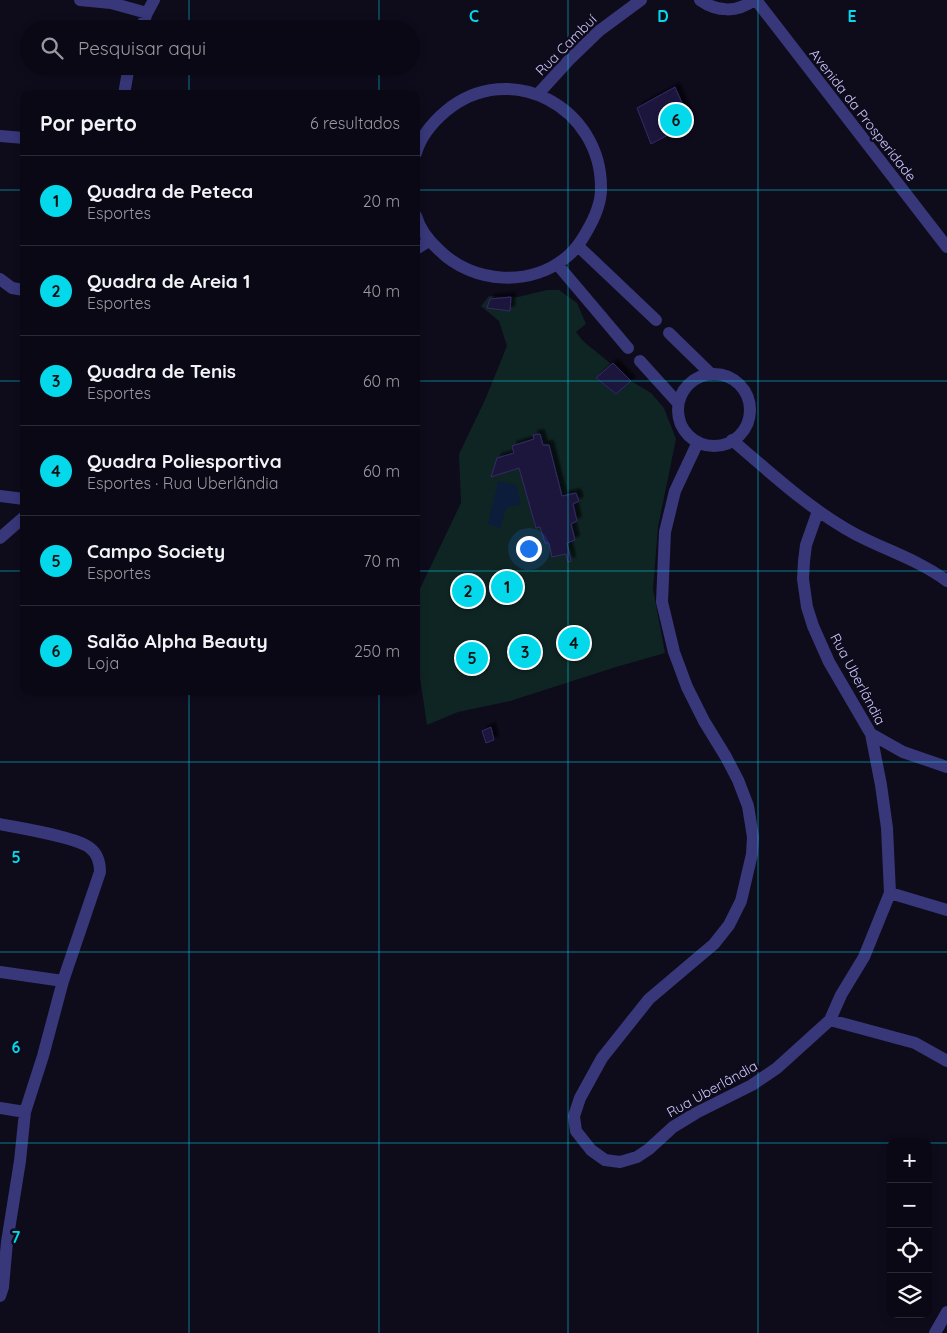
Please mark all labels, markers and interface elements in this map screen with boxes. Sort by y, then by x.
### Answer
text: C [469,6,479,26]
text: D [657,6,669,26]
text: E [847,6,857,26]
street label: Rua Cambuí [532,11,600,79]
search box [20,20,420,75]
icon: search [38,34,66,62]
text: Pesquisar aqui [78,36,206,60]
street label: Avenida da Prosperidade [806,45,920,185]
pin: 6 [660,101,692,139]
text: Por perto [40,110,137,136]
text: 6 resultados [310,113,400,133]
text: Quadra de Peteca [87,179,253,203]
text: 1 [53,191,59,211]
text: 20 m [363,191,400,211]
text: Esportes [87,203,151,223]
text: Quadra de Areia 1 [87,269,250,293]
text: 2 [51,281,61,301]
text: 40 m [363,281,400,301]
text: Esportes [87,293,151,313]
text: Quadra de Tenis [87,359,236,383]
text: 3 [52,371,60,391]
text: 60 m [363,371,400,391]
text: Esportes [87,383,151,403]
text: Quadra Poliesportiva [87,449,282,473]
text: 4 [51,461,61,481]
text: 60 m [363,461,400,481]
text: Esportes · Rua Uberlândia [87,473,278,493]
your location [516,536,542,562]
text: Campo Society [87,539,225,563]
text: 5 [51,551,61,571]
text: 70 m [363,551,400,571]
text: Esportes [87,563,151,583]
pin: 1 [491,568,523,606]
pin: 2 [452,572,484,610]
pin: 4 [558,624,590,662]
text: Salão Alpha Beauty [87,629,268,653]
street label: Rua Uberlândia [826,630,890,728]
pin: 3 [509,633,541,671]
pin: 5 [456,639,488,677]
text: 6 [52,641,60,661]
text: 250 m [354,641,400,661]
text: Loja [87,653,119,673]
text: 5 [11,847,21,867]
text: 6 [12,1037,21,1057]
street label: Rua Uberlândia [663,1057,761,1121]
map controls [887,1138,932,1318]
button: + [887,1138,932,1183]
button: − [887,1183,932,1228]
text: 7 [12,1227,21,1247]
button: locate [887,1228,932,1273]
button: layers [887,1273,932,1318]

